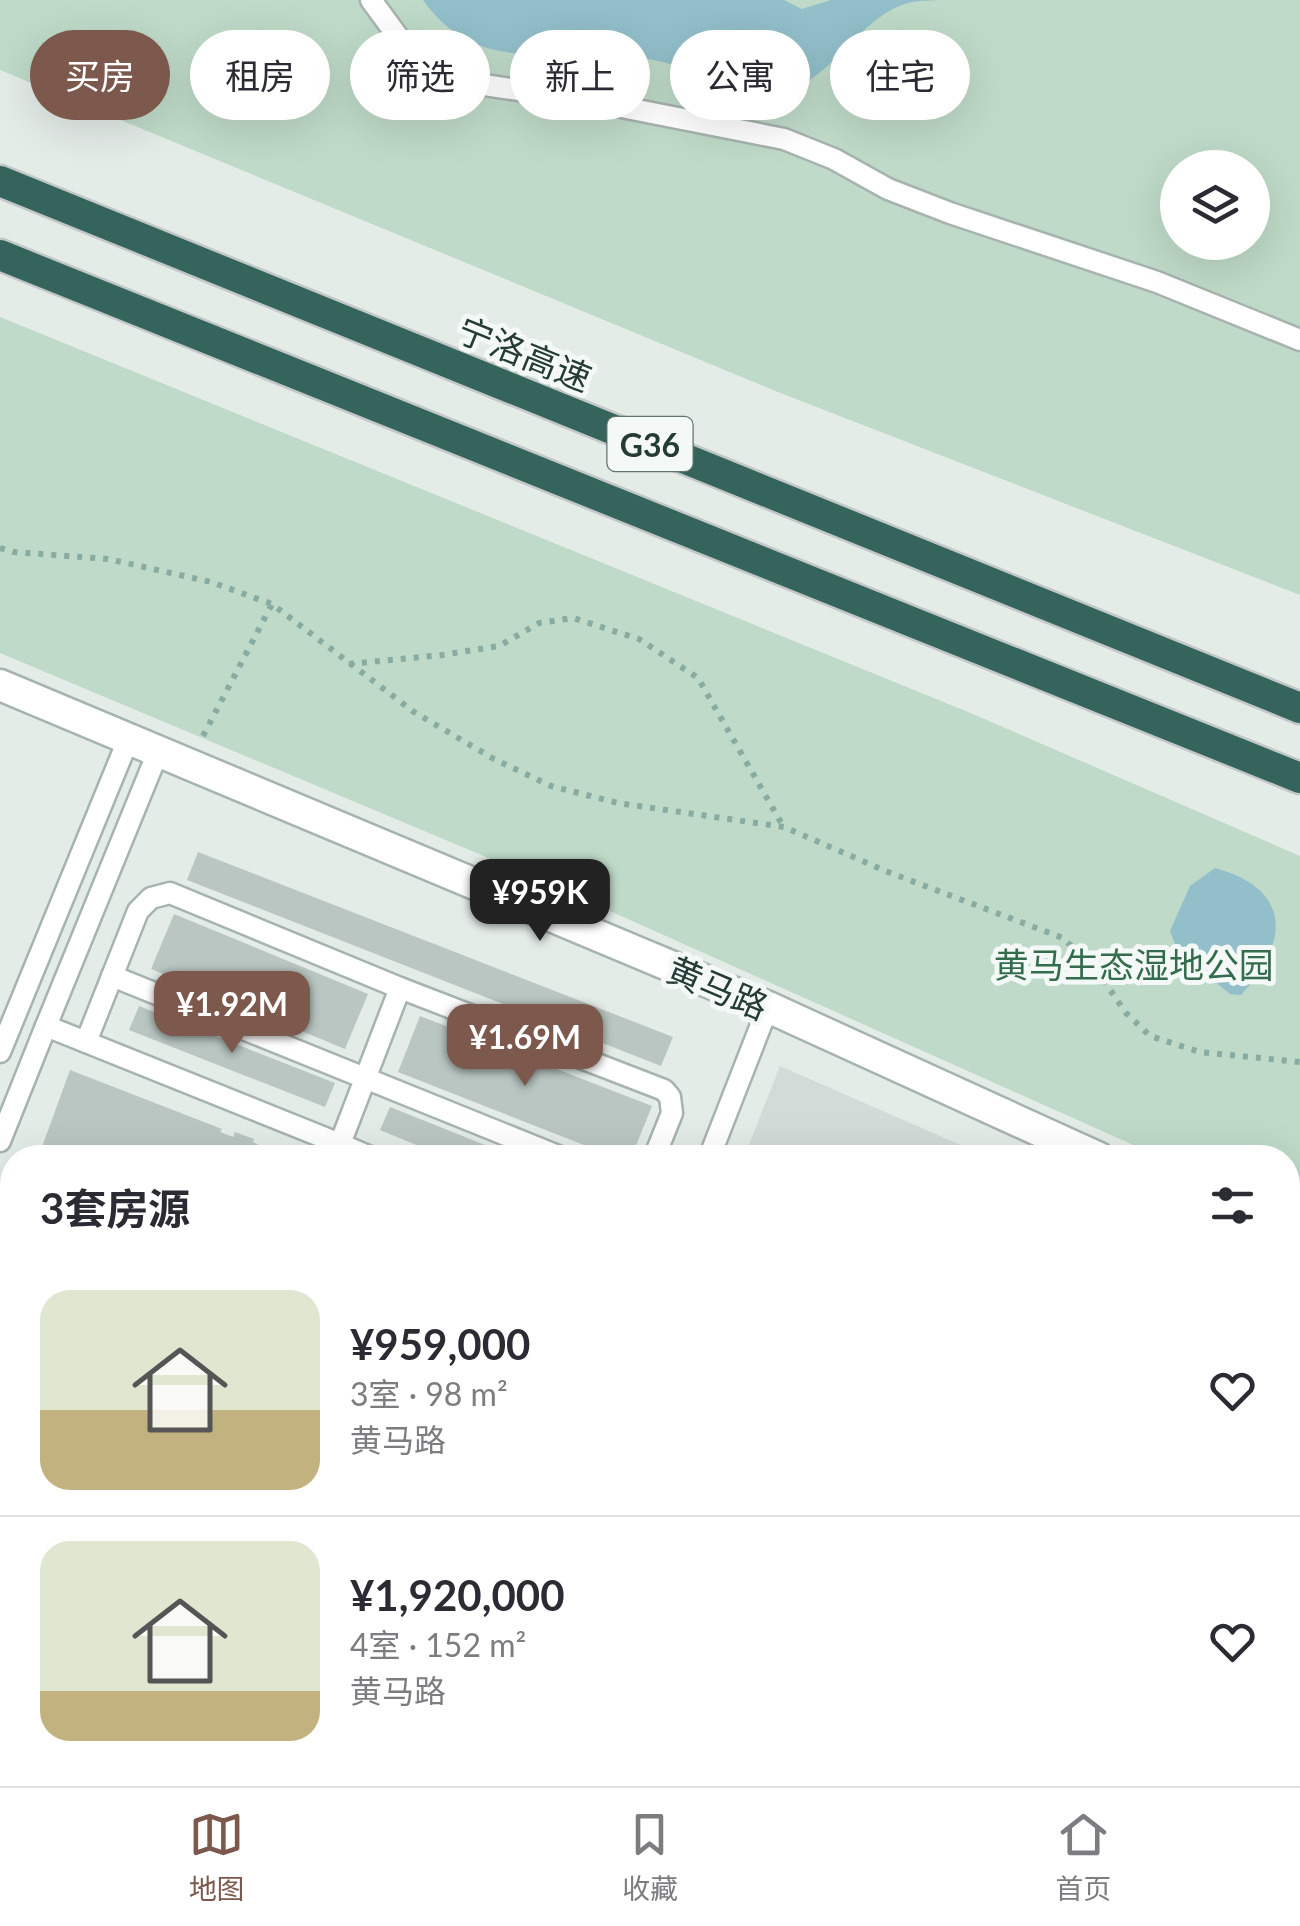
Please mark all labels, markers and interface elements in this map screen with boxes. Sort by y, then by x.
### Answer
chip: 买房 [30,30,170,120]
chip: 租房 [190,30,330,120]
chip: 筛选 [350,30,490,120]
chip: 新上 [510,30,650,120]
chip: 公寓 [670,30,810,120]
chip: 住宅 [830,30,970,120]
map controls [1160,150,1270,260]
button: layers [1160,150,1270,260]
street label: 宁洛高速 [452,307,598,399]
road number: G36 [608,417,692,471]
pin: ¥959K [470,859,610,944]
text: ¥959K [492,872,588,911]
park label: 黄马生态湿地公园 [994,943,1274,985]
street label: 黄马路 [661,947,775,1027]
pin: ¥1.92M [151,971,313,1056]
text: ¥1.92M [176,984,288,1023]
pin: ¥1.69M [444,1004,606,1089]
text: ¥1.69M [469,1017,581,1056]
icon: filters [1205,1178,1260,1233]
text: 3套房源 [40,1183,190,1233]
text: ¥959,000 [350,1319,530,1369]
icon: home [120,1330,240,1450]
icon: heart [1205,1363,1260,1418]
text: 3室 · 98 m² [350,1374,508,1413]
text: 黄马路 [350,1420,446,1459]
text: ¥1,920,000 [350,1570,565,1620]
icon: home [120,1581,240,1701]
icon: heart [1205,1614,1260,1669]
text: 4室 · 152 m² [350,1625,526,1664]
text: 黄马路 [350,1671,446,1710]
tab: 地图 [189,1807,245,1907]
tab: 收藏 [622,1807,678,1907]
tab: 首页 [1055,1807,1111,1907]

